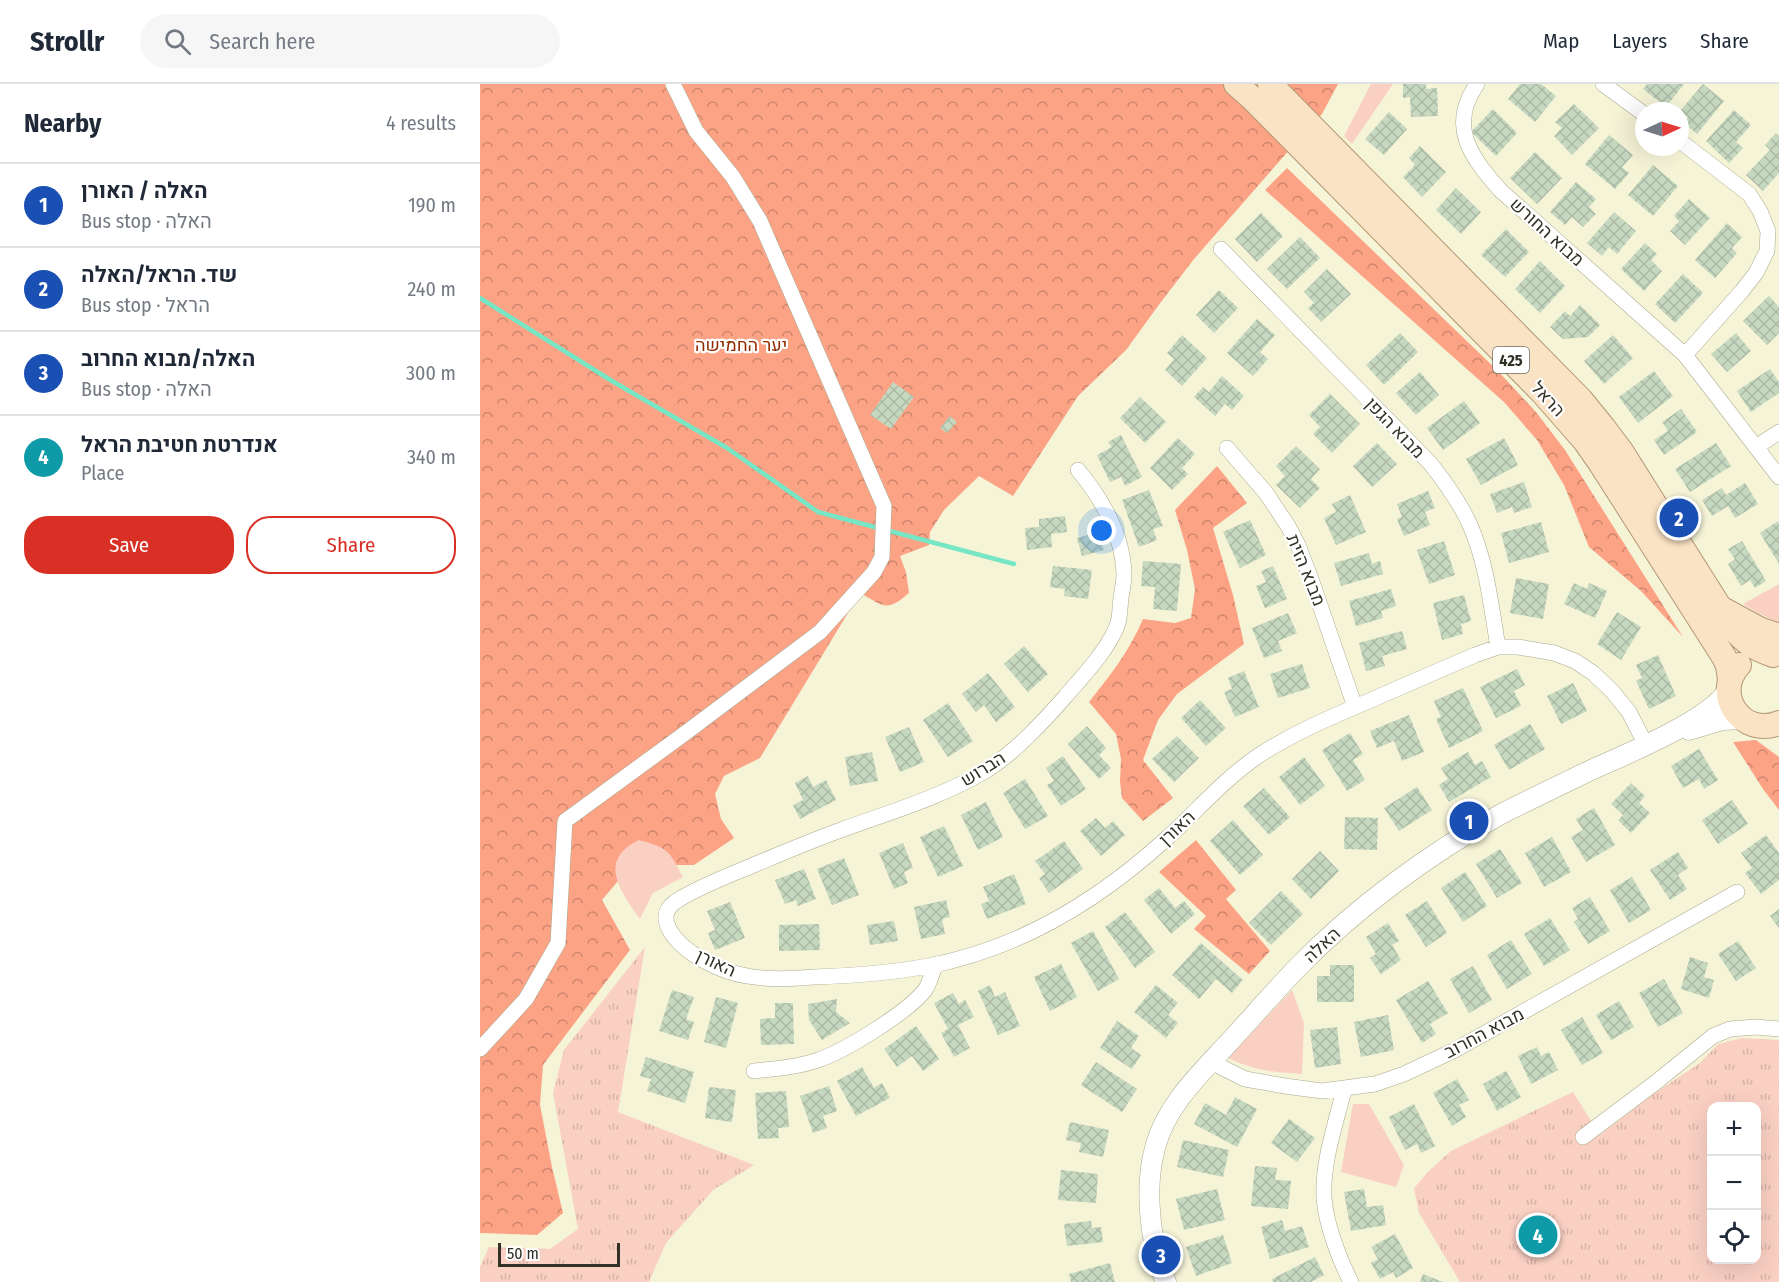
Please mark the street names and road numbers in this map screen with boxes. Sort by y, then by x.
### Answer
street label: מבוא החורש [1505,193,1589,271]
road number: 425 [1493,347,1529,373]
street label: הראל [1526,377,1570,421]
street label: מבוא הגפן [1361,393,1429,463]
street label: מבוא הזית [1282,531,1330,609]
street label: הברוש [957,747,1009,791]
street label: האורן [1154,806,1200,850]
street label: האלה [1299,923,1345,967]
street label: האורן [693,944,739,982]
street label: מבוא החרוב [1440,1003,1528,1063]

